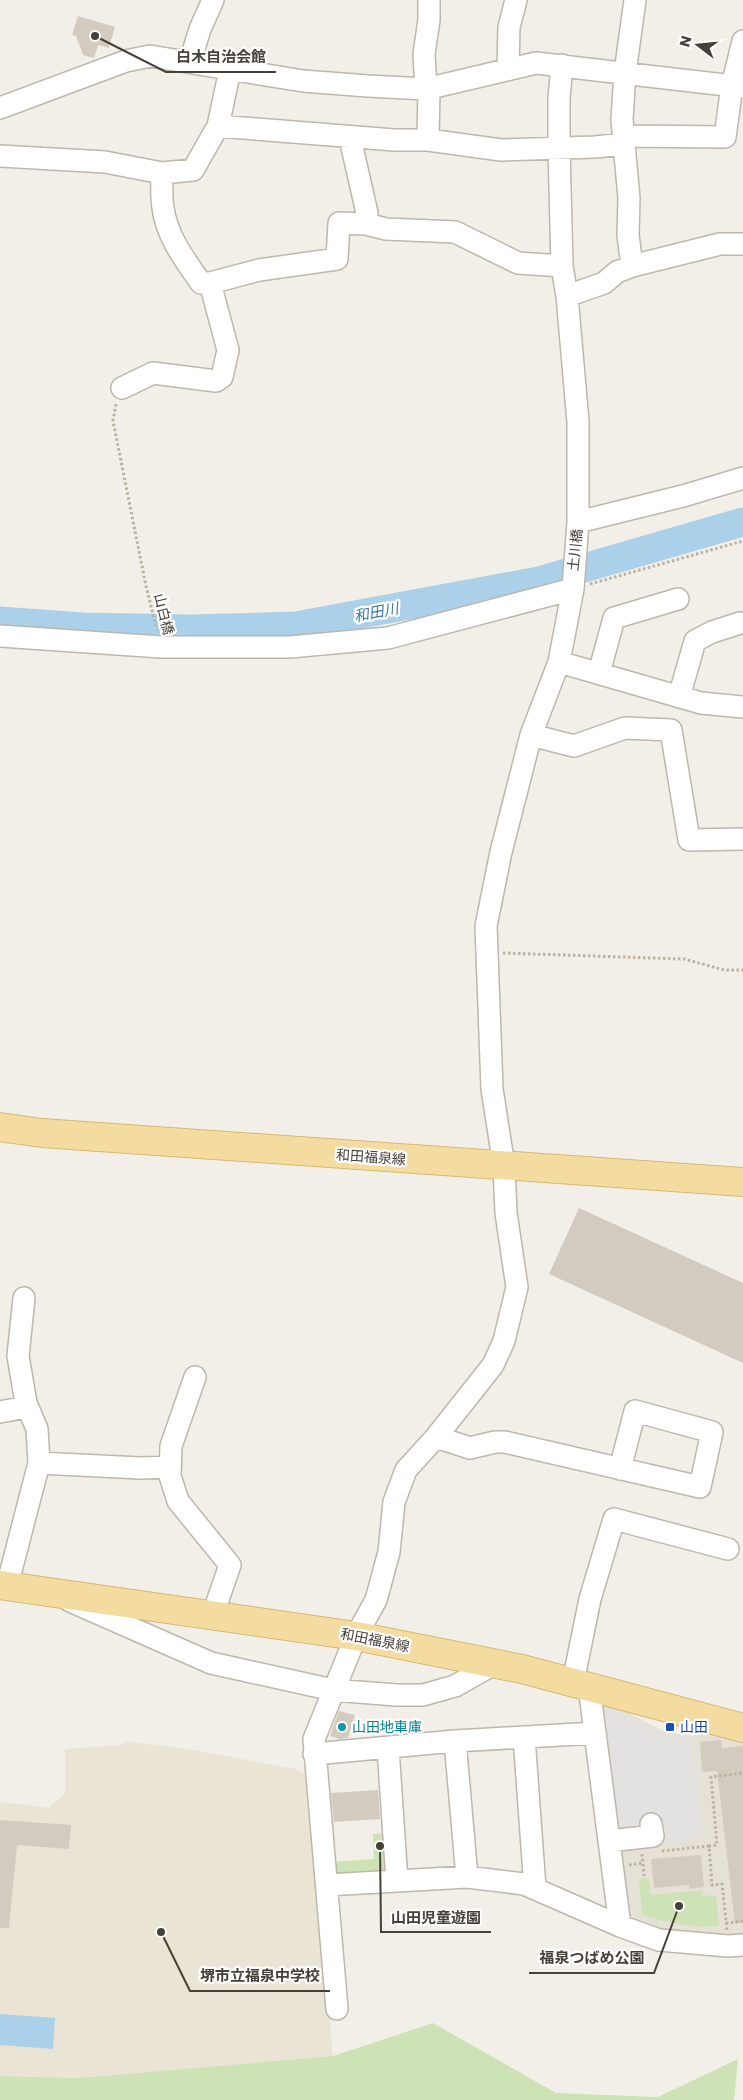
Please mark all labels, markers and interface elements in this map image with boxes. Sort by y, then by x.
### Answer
north arrow [673,20,723,70]
text: N [674,34,697,49]
callout: 白木自治会館 [166,42,276,72]
text: 白木自治会館 [176,46,266,67]
street label: 土川橋 [563,528,587,572]
street label: 山白橋 [149,591,179,637]
water label: 和田川 [352,597,402,627]
street label: 和田福泉線 [335,1145,407,1169]
street label: 和田福泉線 [339,1624,411,1656]
place label: 山田地車庫 [352,1717,422,1737]
place label: 山田 [680,1717,708,1737]
marker: 山田地車庫 [336,1721,348,1733]
marker: 山田 [664,1721,676,1733]
callout: 山田児童遊園 [381,1902,491,1932]
text: 山田児童遊園 [391,1907,481,1928]
callout: 福泉つばめ公園 [529,1943,654,1973]
text: 福泉つばめ公園 [538,1947,645,1968]
callout: 堺市立福泉中学校 [190,1961,330,1991]
text: 堺市立福泉中学校 [200,1965,320,1986]

